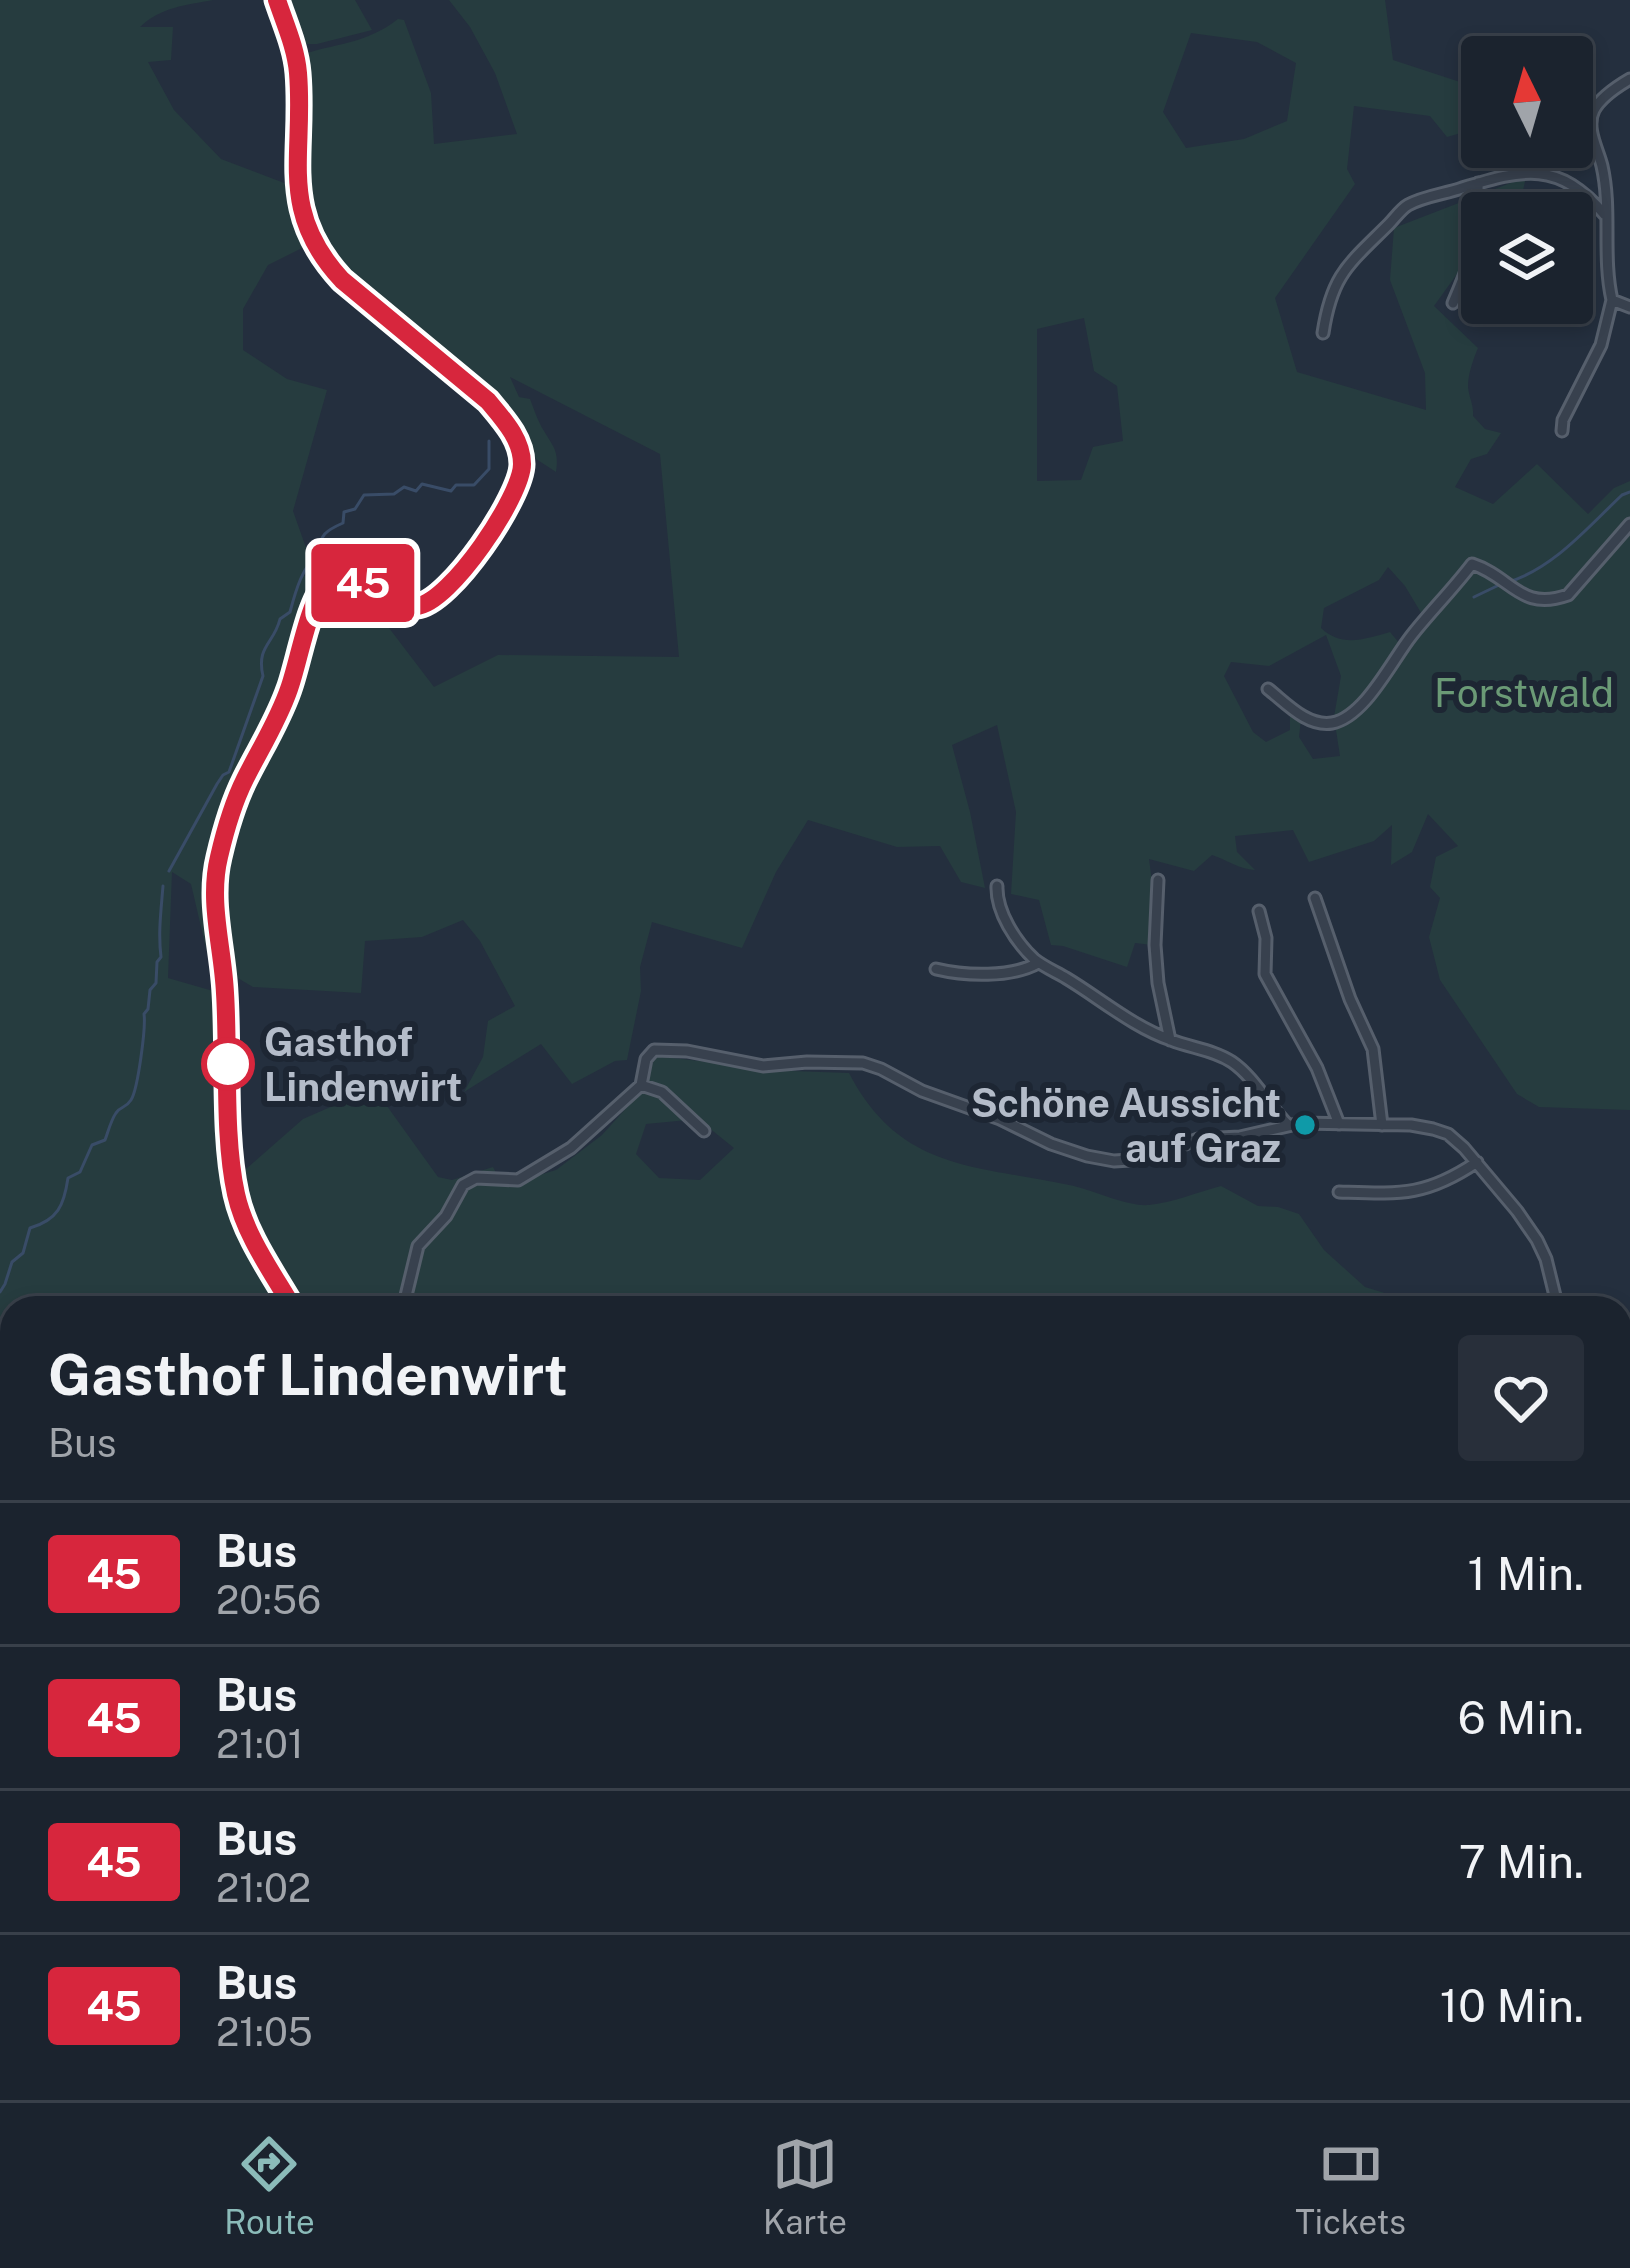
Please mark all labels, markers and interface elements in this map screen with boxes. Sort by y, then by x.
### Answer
north arrow [1461,36,1593,168]
map controls [1461,36,1593,324]
button: layers [1461,192,1593,324]
line badge: 45 [309,544,417,622]
text: 45 [335,558,391,607]
park label: Forstwald [1434,670,1614,716]
place label: Gasthof Lindenwirt [264,1019,462,1110]
marker: Gasthof Lindenwirt [203,1039,253,1089]
place label: Schöne Aussicht auf Graz [971,1080,1281,1171]
marker: Schöne Aussicht auf Graz [1292,1112,1318,1138]
button: heart [1458,1335,1584,1461]
text: Gasthof Lindenwirt [48,1341,568,1408]
text: Bus [48,1420,117,1466]
text: Bus [216,1524,297,1577]
text: 1 Min. [1467,1547,1584,1600]
text: 45 [86,1549,142,1598]
text: 20:56 [216,1577,321,1623]
text: Bus [216,1668,297,1721]
text: 6 Min. [1458,1691,1584,1744]
text: 45 [86,1693,142,1742]
text: 21:01 [216,1721,304,1767]
text: Bus [216,1812,297,1865]
text: 7 Min. [1459,1835,1584,1888]
text: 45 [86,1837,142,1886]
text: 21:02 [216,1865,311,1911]
text: Bus [216,1956,297,2009]
text: 10 Min. [1440,1979,1584,2032]
text: 45 [86,1981,142,2030]
text: 21:05 [216,2009,313,2055]
tab: Route [224,2131,315,2241]
tab: Karte [763,2131,847,2241]
tab: Tickets [1295,2131,1406,2241]

